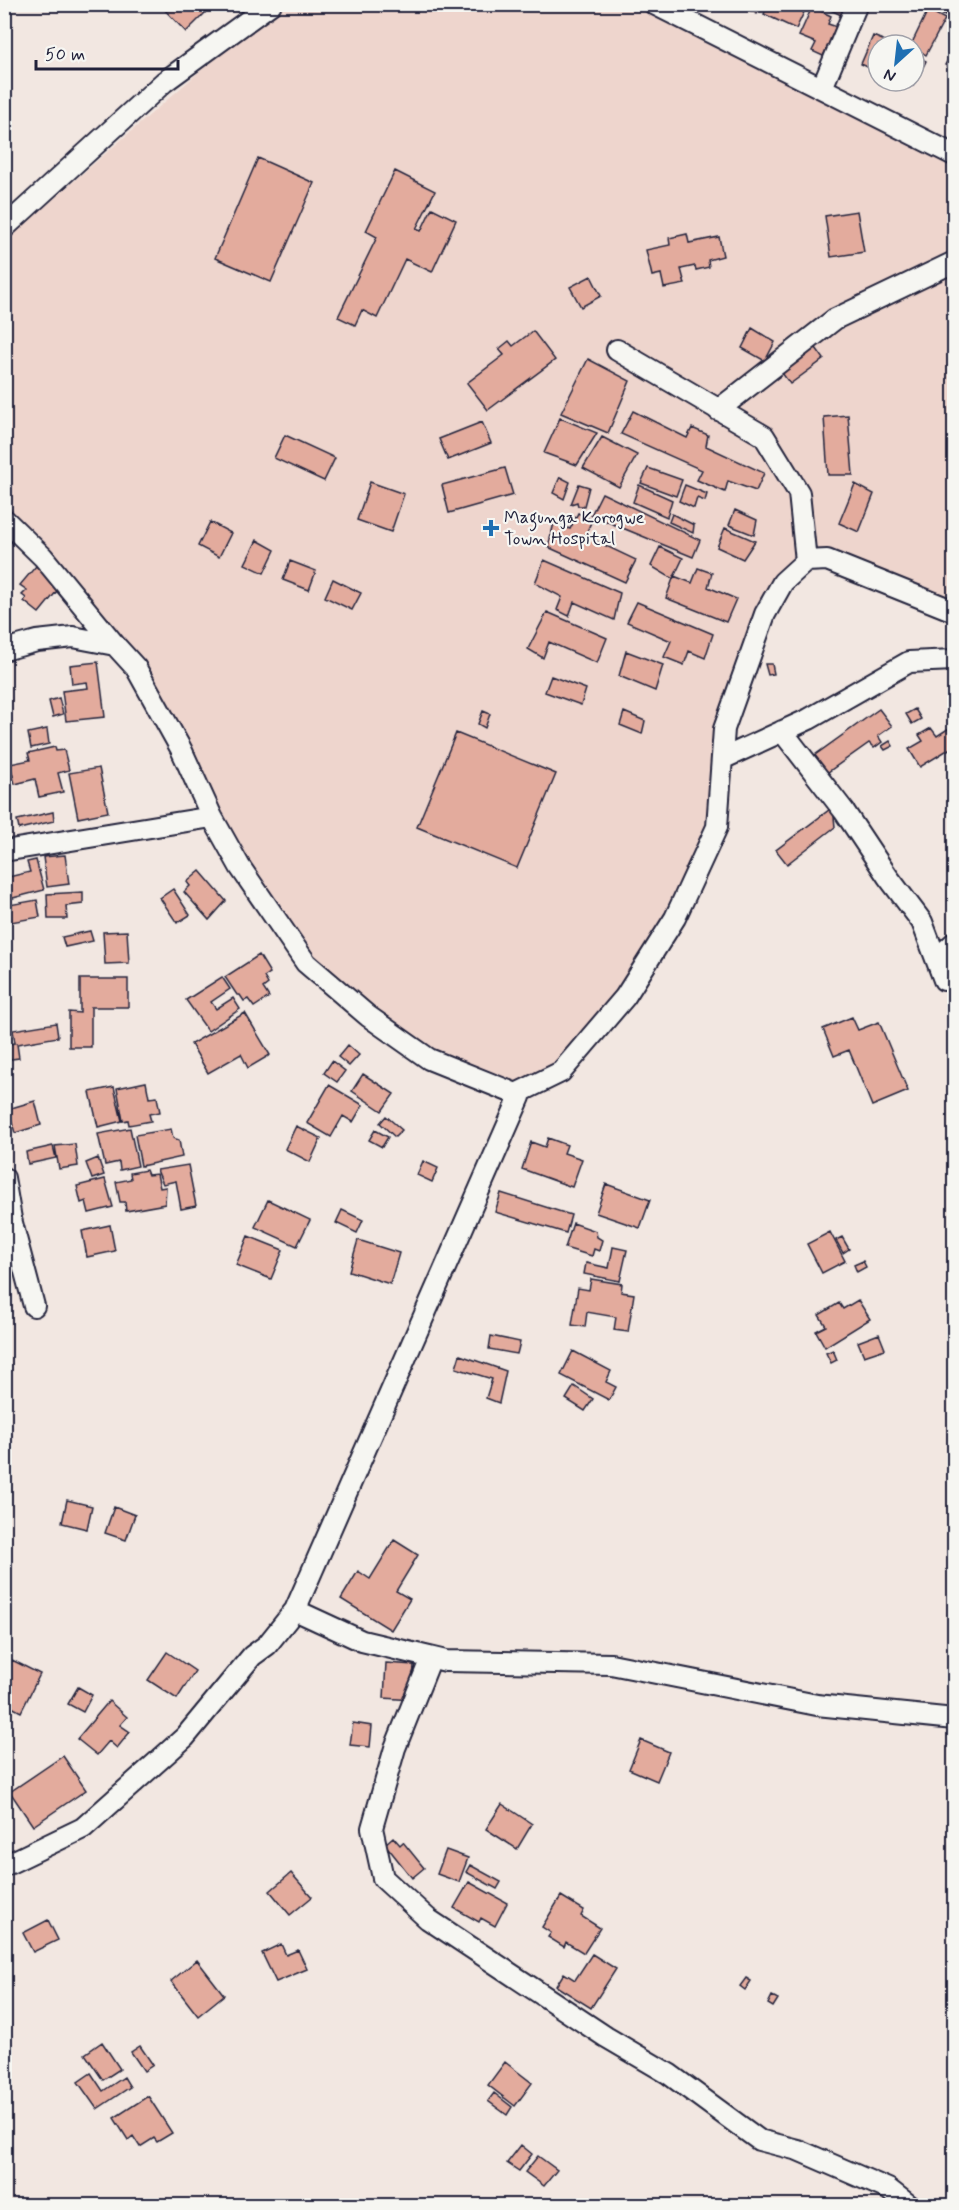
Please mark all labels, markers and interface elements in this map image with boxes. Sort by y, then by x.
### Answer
scale bar [36,33,178,71]
north arrow [866,33,926,93]
text: 50 m [45,43,85,67]
text: N [880,63,899,87]
place label: Magunga Korogwe Town Hospital [504,506,644,551]
marker: Magunga Korogwe Town Hospital [482,519,500,537]

